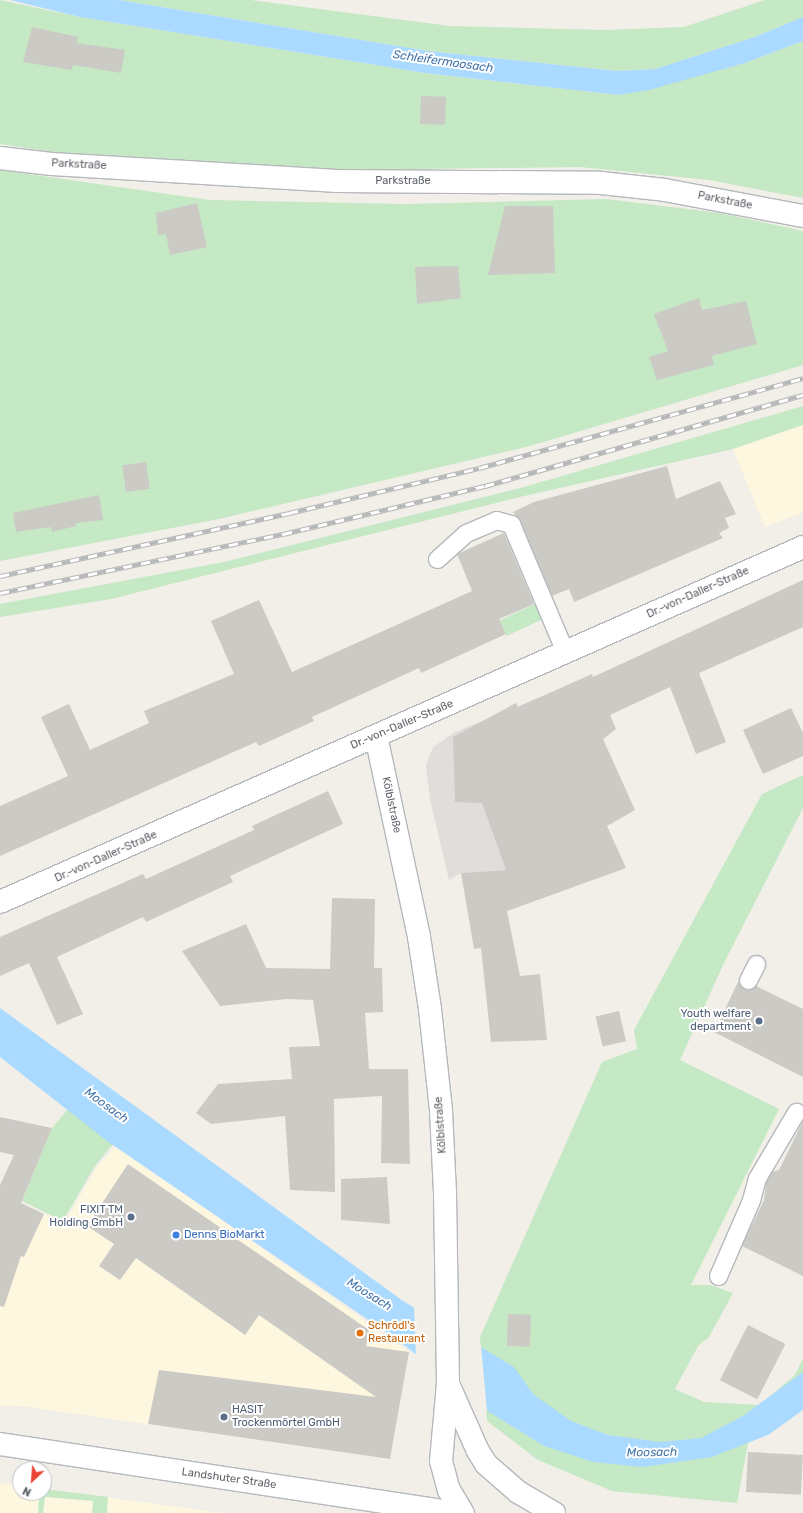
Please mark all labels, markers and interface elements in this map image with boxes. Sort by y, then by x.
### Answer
water label: Schleifermoosach [392,48,494,76]
street label: Parkstraße [51,157,107,173]
street label: Parkstraße [375,174,431,188]
street label: Parkstraße [697,189,753,213]
street label: Dr.-von-Daller-Straße [645,564,751,622]
street label: Dr.-von-Daller-Straße [349,697,455,753]
street label: Kölblstraße [379,776,403,834]
street label: Dr.-von-Daller-Straße [53,828,159,886]
place label: Youth welfare department [680,1008,751,1034]
marker: Youth welfare department [754,1016,764,1026]
water label: Moosach [81,1085,131,1127]
street label: Kölblstraße [432,1096,450,1154]
place label: FIXIT TM Holding GmbH [49,1204,123,1230]
marker: FIXIT TM Holding GmbH [126,1212,136,1222]
place label: Denns BioMarkt [184,1228,265,1242]
marker: Denns BioMarkt [171,1230,181,1240]
water label: Moosach [344,1276,394,1314]
place label: Schrödl's Restaurant [368,1320,425,1346]
marker: Schrödl's Restaurant [355,1328,365,1338]
place label: HASIT Trockenmörtel GmbH [232,1404,340,1430]
marker: HASIT Trockenmörtel GmbH [219,1412,229,1422]
water label: Moosach [627,1445,677,1461]
north arrow [12,1461,52,1501]
street label: Landshuter Straße [181,1466,277,1492]
text: N [21,1484,33,1499]

